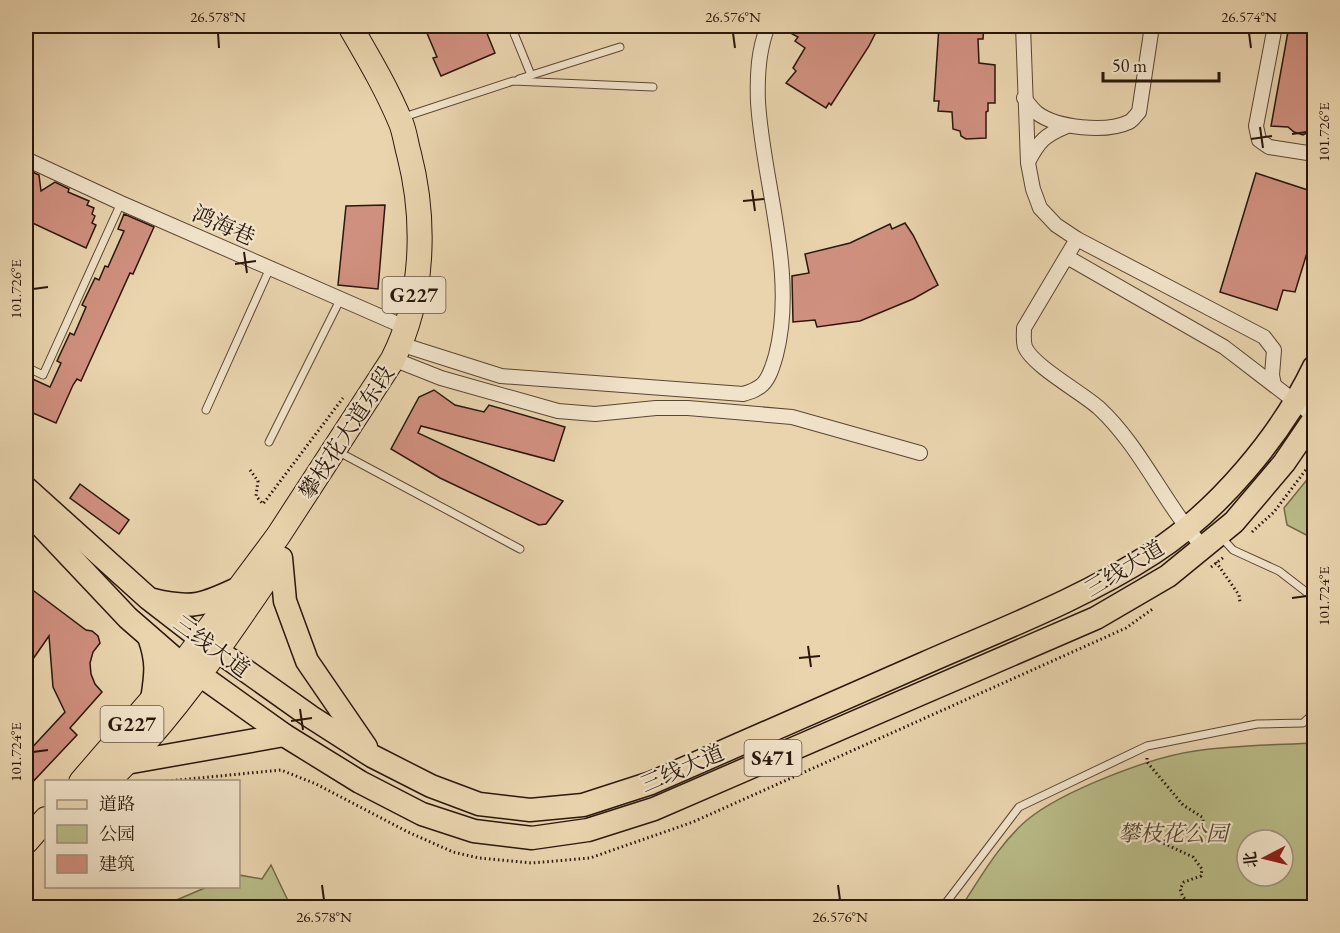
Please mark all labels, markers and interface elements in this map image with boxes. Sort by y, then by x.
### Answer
text: 26.578°N [190,7,246,26]
text: 26.576°N [705,7,761,26]
text: 26.574°N [1221,7,1277,26]
scale bar [1103,45,1218,83]
text: 50 m [1112,54,1147,77]
text: 101.726°E [1314,102,1333,162]
street label: 鸿海巷 [188,199,260,252]
text: 101.726°E [6,259,25,319]
road number: G227 [382,277,446,313]
street label: 攀枝花大道东段 [292,360,401,505]
street label: 三线大道 [1079,533,1169,604]
text: 101.724°E [1314,566,1333,626]
street label: 三线大道 [168,609,256,684]
road number: G227 [100,706,164,742]
text: 101.724°E [6,722,25,782]
street label: 三线大道 [636,738,728,799]
road number: S471 [744,740,802,776]
legend [45,780,240,888]
text: 道路 [99,792,135,815]
park label: 攀枝花公园 [1118,819,1231,848]
text: 公园 [99,822,135,845]
north arrow [1235,828,1295,888]
text: 北 [1239,851,1262,869]
text: 建筑 [99,852,135,875]
text: 26.578°N [296,907,352,926]
text: 26.576°N [812,907,868,926]

